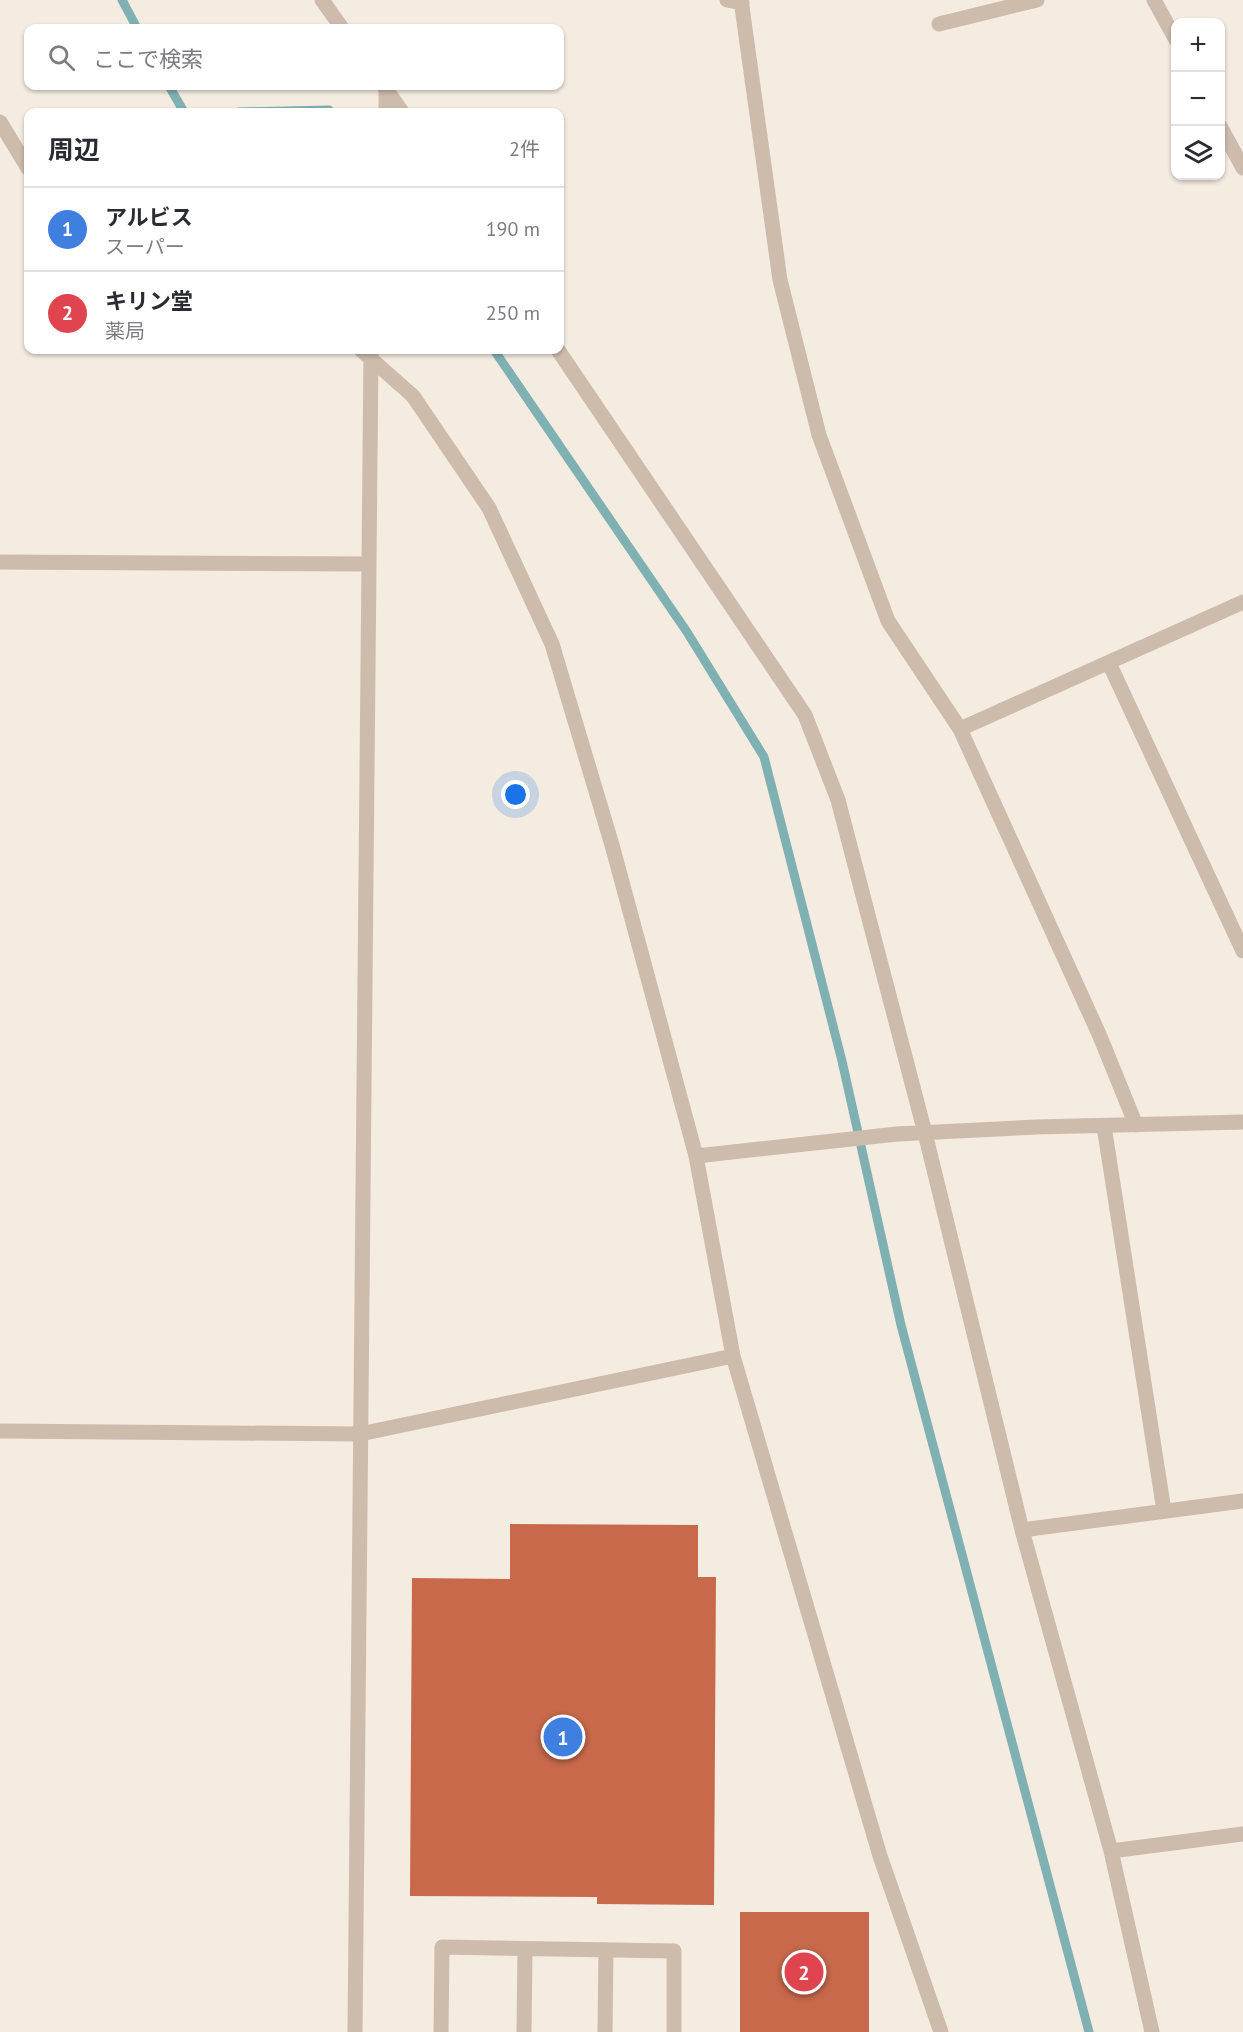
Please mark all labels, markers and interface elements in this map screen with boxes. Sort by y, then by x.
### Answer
map controls [1171,18,1225,180]
button: + [1171,18,1225,72]
search box [24,24,564,90]
icon: search [45,41,78,74]
text: ここで検索 [93,45,203,73]
button: − [1171,72,1225,126]
button: layers [1171,126,1225,180]
text: 周辺 [48,133,100,166]
text: 2件 [509,136,540,162]
text: アルビス [105,203,193,231]
text: 1 [62,216,73,242]
text: 190 m [486,216,540,242]
text: スーパー [105,234,185,260]
text: キリン堂 [105,287,193,315]
text: 2 [62,300,73,326]
text: 250 m [486,300,540,326]
text: 薬局 [105,318,145,344]
your location [501,780,530,809]
pin: 1 [544,1714,582,1760]
pin: 2 [784,1950,824,1994]

